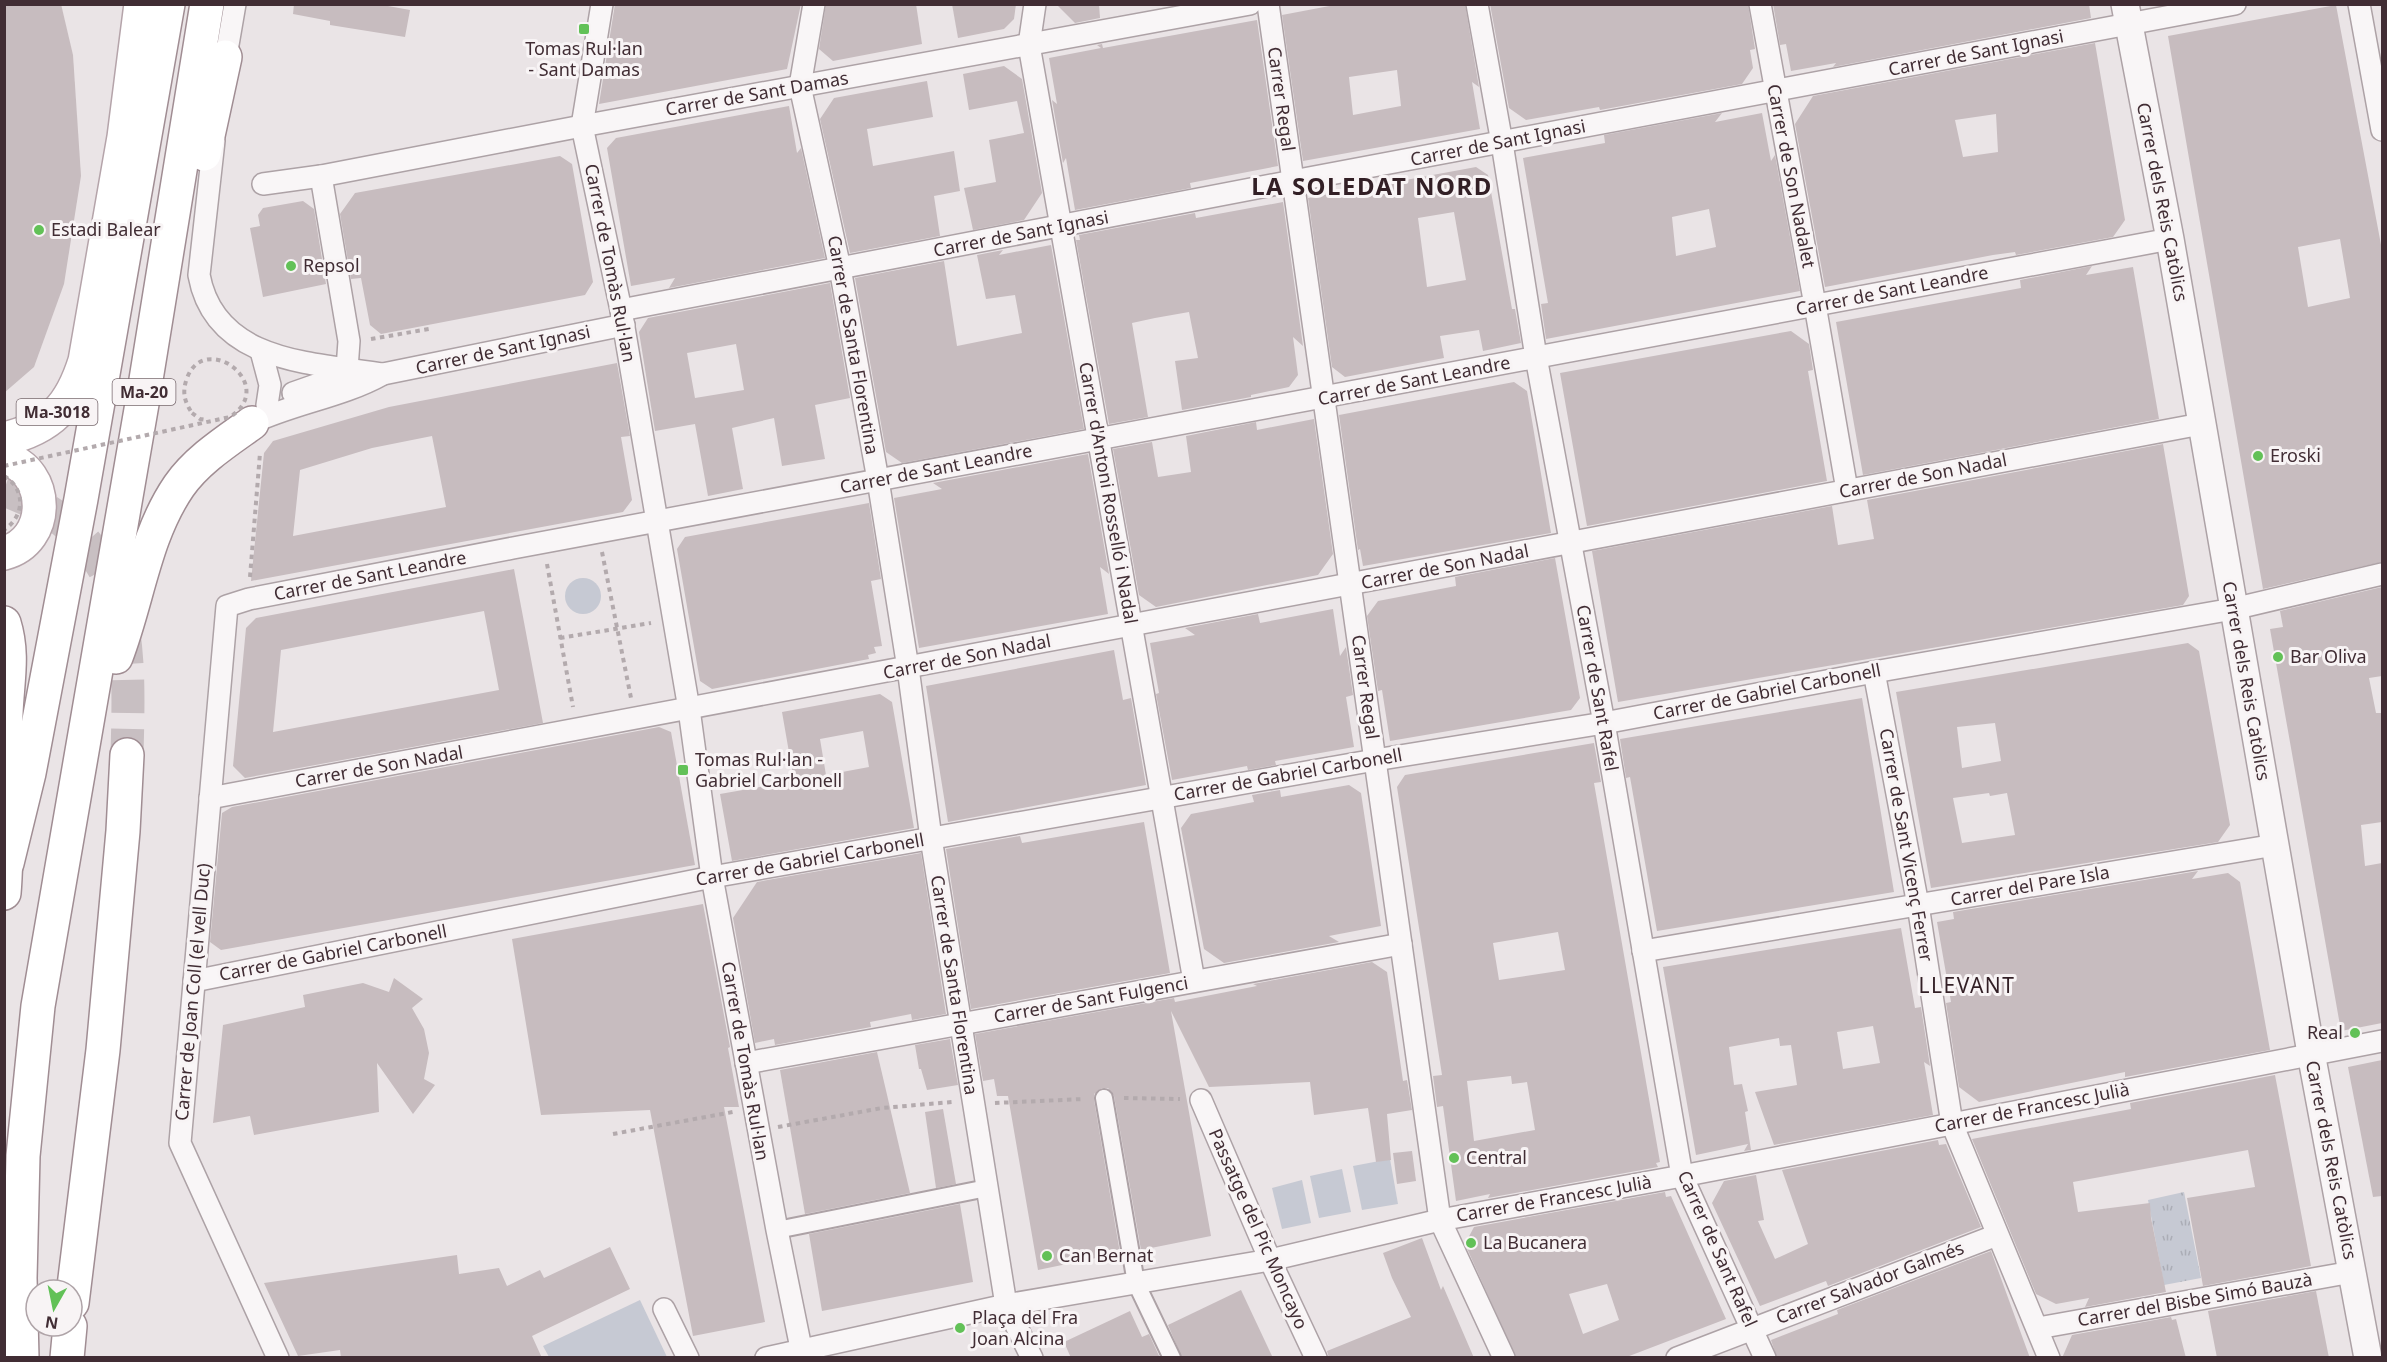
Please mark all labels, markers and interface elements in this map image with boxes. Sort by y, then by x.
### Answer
marker: Tomas Rul·lan - Sant Damas [577,22,591,36]
street label: Carrer de Sant Ignasi [1886,23,2066,81]
place label: Tomas Rul·lan - Sant Damas [525,36,643,81]
street label: Carrer Regal [1263,45,1301,153]
street label: Carrer de Sant Damas [664,65,850,121]
street label: Carrer de Son Nadalet [1762,82,1822,270]
street label: Carrer dels Reis Catòlics [2132,100,2194,303]
street label: Carrer de Sant Ignasi [1408,113,1588,171]
street label: Carrer de Tomàs Rul·lan [580,162,642,364]
district label: LA SOLEDAT NORD [1251,169,1493,202]
street label: Carrer de Sant Ignasi [931,204,1111,262]
place label: Estadi Balear [51,217,161,241]
marker: Estadi Balear [32,223,46,237]
street label: Carrer de Santa Florentina [823,233,885,456]
place label: Repsol [303,253,360,277]
marker: Repsol [284,259,298,273]
street label: Carrer de Sant Leandre [1794,260,1990,320]
street label: Carrer de Sant Ignasi [413,319,592,379]
street label: Carrer de Sant Leandre [1316,350,1512,410]
street label: Carrer d'Antoni Rosselló i Nadal [1074,360,1144,626]
road number: Ma-20 [112,379,176,405]
road number: Ma-3018 [16,399,98,425]
street label: Carrer de Sant Leandre [838,438,1034,498]
place label: Eroski [2270,443,2321,467]
street label: Carrer de Son Nadal [1837,447,2009,503]
marker: Eroski [2251,449,2265,463]
street label: Carrer de Son Nadal [1359,538,1531,594]
street label: Carrer de Sant Leandre [272,545,468,605]
street label: Carrer dels Reis Catòlics [2218,579,2276,782]
street label: Carrer de Sant Rafel [1572,603,1624,773]
street label: Carrer de Son Nadal [881,628,1053,684]
street label: Carrer Regal [1347,633,1385,741]
place label: Bar Oliva [2290,644,2367,668]
marker: Bar Oliva [2271,650,2285,664]
street label: Carrer de Gabriel Carbonell [1651,657,1883,725]
street label: Carrer de Sant Vicenç Ferrer [1875,726,1939,964]
street label: Carrer de Son Nadal [293,739,465,793]
street label: Carrer de Gabriel Carbonell [1172,742,1404,806]
place label: Tomas Rul·lan - Gabriel Carbonell [695,747,842,792]
marker: Tomas Rul·lan - Gabriel Carbonell [676,763,690,777]
street label: Carrer de Gabriel Carbonell [694,827,926,891]
street label: Carrer del Pare Isla [1948,859,2111,911]
street label: Carrer de Joan Coll (el vell Duc) [169,862,215,1122]
street label: Carrer de Santa Florentina [926,873,984,1096]
street label: Carrer de Gabriel Carbonell [217,918,449,986]
street label: Carrer de Tomàs Rul·lan [717,959,775,1162]
street label: Carrer de Sant Fulgenci [992,970,1190,1028]
district label: LLEVANT [1919,971,2016,999]
place label: Real [2307,1020,2343,1044]
marker: Real [2348,1026,2362,1040]
street label: Carrer dels Reis Catòlics [2301,1058,2363,1261]
street label: Carrer de Francesc Julià [1932,1076,2131,1138]
street label: Passatge del Pic Moncayo [1204,1124,1314,1333]
place label: Central [1466,1145,1527,1169]
marker: Central [1447,1151,1461,1165]
street label: Carrer de Sant Rafel [1673,1167,1763,1331]
street label: Carrer de Francesc Julià [1454,1169,1653,1227]
place label: La Bucanera [1483,1230,1587,1254]
street label: Carrer Salvador Galmés [1772,1235,1967,1329]
marker: La Bucanera [1464,1236,1478,1250]
place label: Can Bernat [1059,1243,1154,1267]
marker: Can Bernat [1040,1249,1054,1263]
street label: Carrer del Bisbe Simó Bauzà [2076,1267,2314,1332]
north arrow [24,1278,84,1338]
place label: Plaça del Fra Joan Alcina [970,1305,1078,1350]
text: N [44,1311,60,1335]
marker: Plaça del Fra Joan Alcina [953,1321,967,1335]

